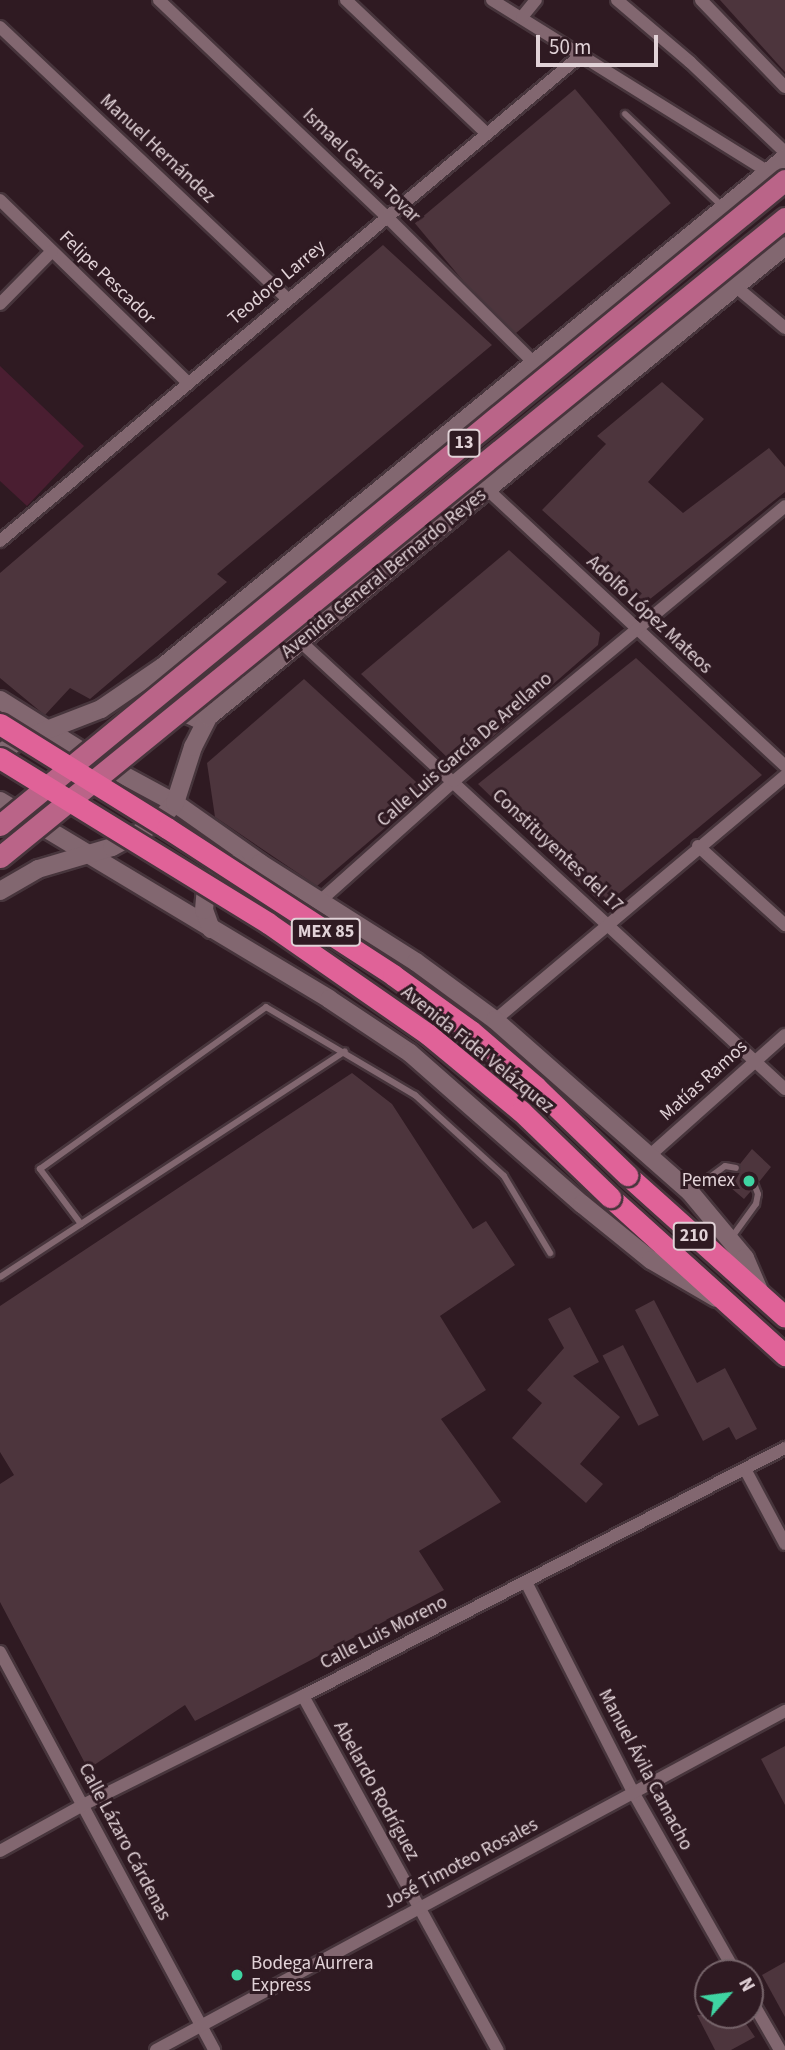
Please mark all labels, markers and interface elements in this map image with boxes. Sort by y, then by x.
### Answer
scale bar [540,21,662,65]
text: 50 m [549,32,591,62]
street label: Manuel Hernández [95,90,219,208]
street label: Ismael García Tovar [297,104,425,228]
street label: Felipe Pescador [54,226,160,330]
street label: Teodoro Larrey [224,236,330,330]
road number: 13 [447,428,482,458]
street label: Avenida General Bernardo Reyes [277,484,491,664]
street label: Adolfo López Mateos [581,551,717,679]
street label: Calle Luis García De Arellano [373,668,557,832]
street label: Constituyentes del 17 [487,785,627,917]
road number: MEX 85 [289,917,363,946]
street label: Avenida Fidel Velázquez [396,981,558,1119]
street label: Matías Ramos [656,1036,752,1126]
place label: Pemex [682,1170,735,1192]
marker: Pemex [741,1173,757,1189]
road number: 210 [671,1222,717,1251]
street label: Calle Luis Moreno [317,1591,451,1675]
street label: Manuel Ávila Camacho [593,1686,697,1854]
street label: Abelardo Rodríguez [328,1717,424,1865]
street label: Calle Lázaro Cárdenas [73,1760,175,1924]
street label: José Timoteo Rosales [380,1814,542,1914]
place label: Bodega Aurrera Express [251,1953,374,1997]
north arrow [694,1959,764,2029]
marker: Bodega Aurrera Express [229,1967,245,1983]
text: N [731,1973,761,1997]

